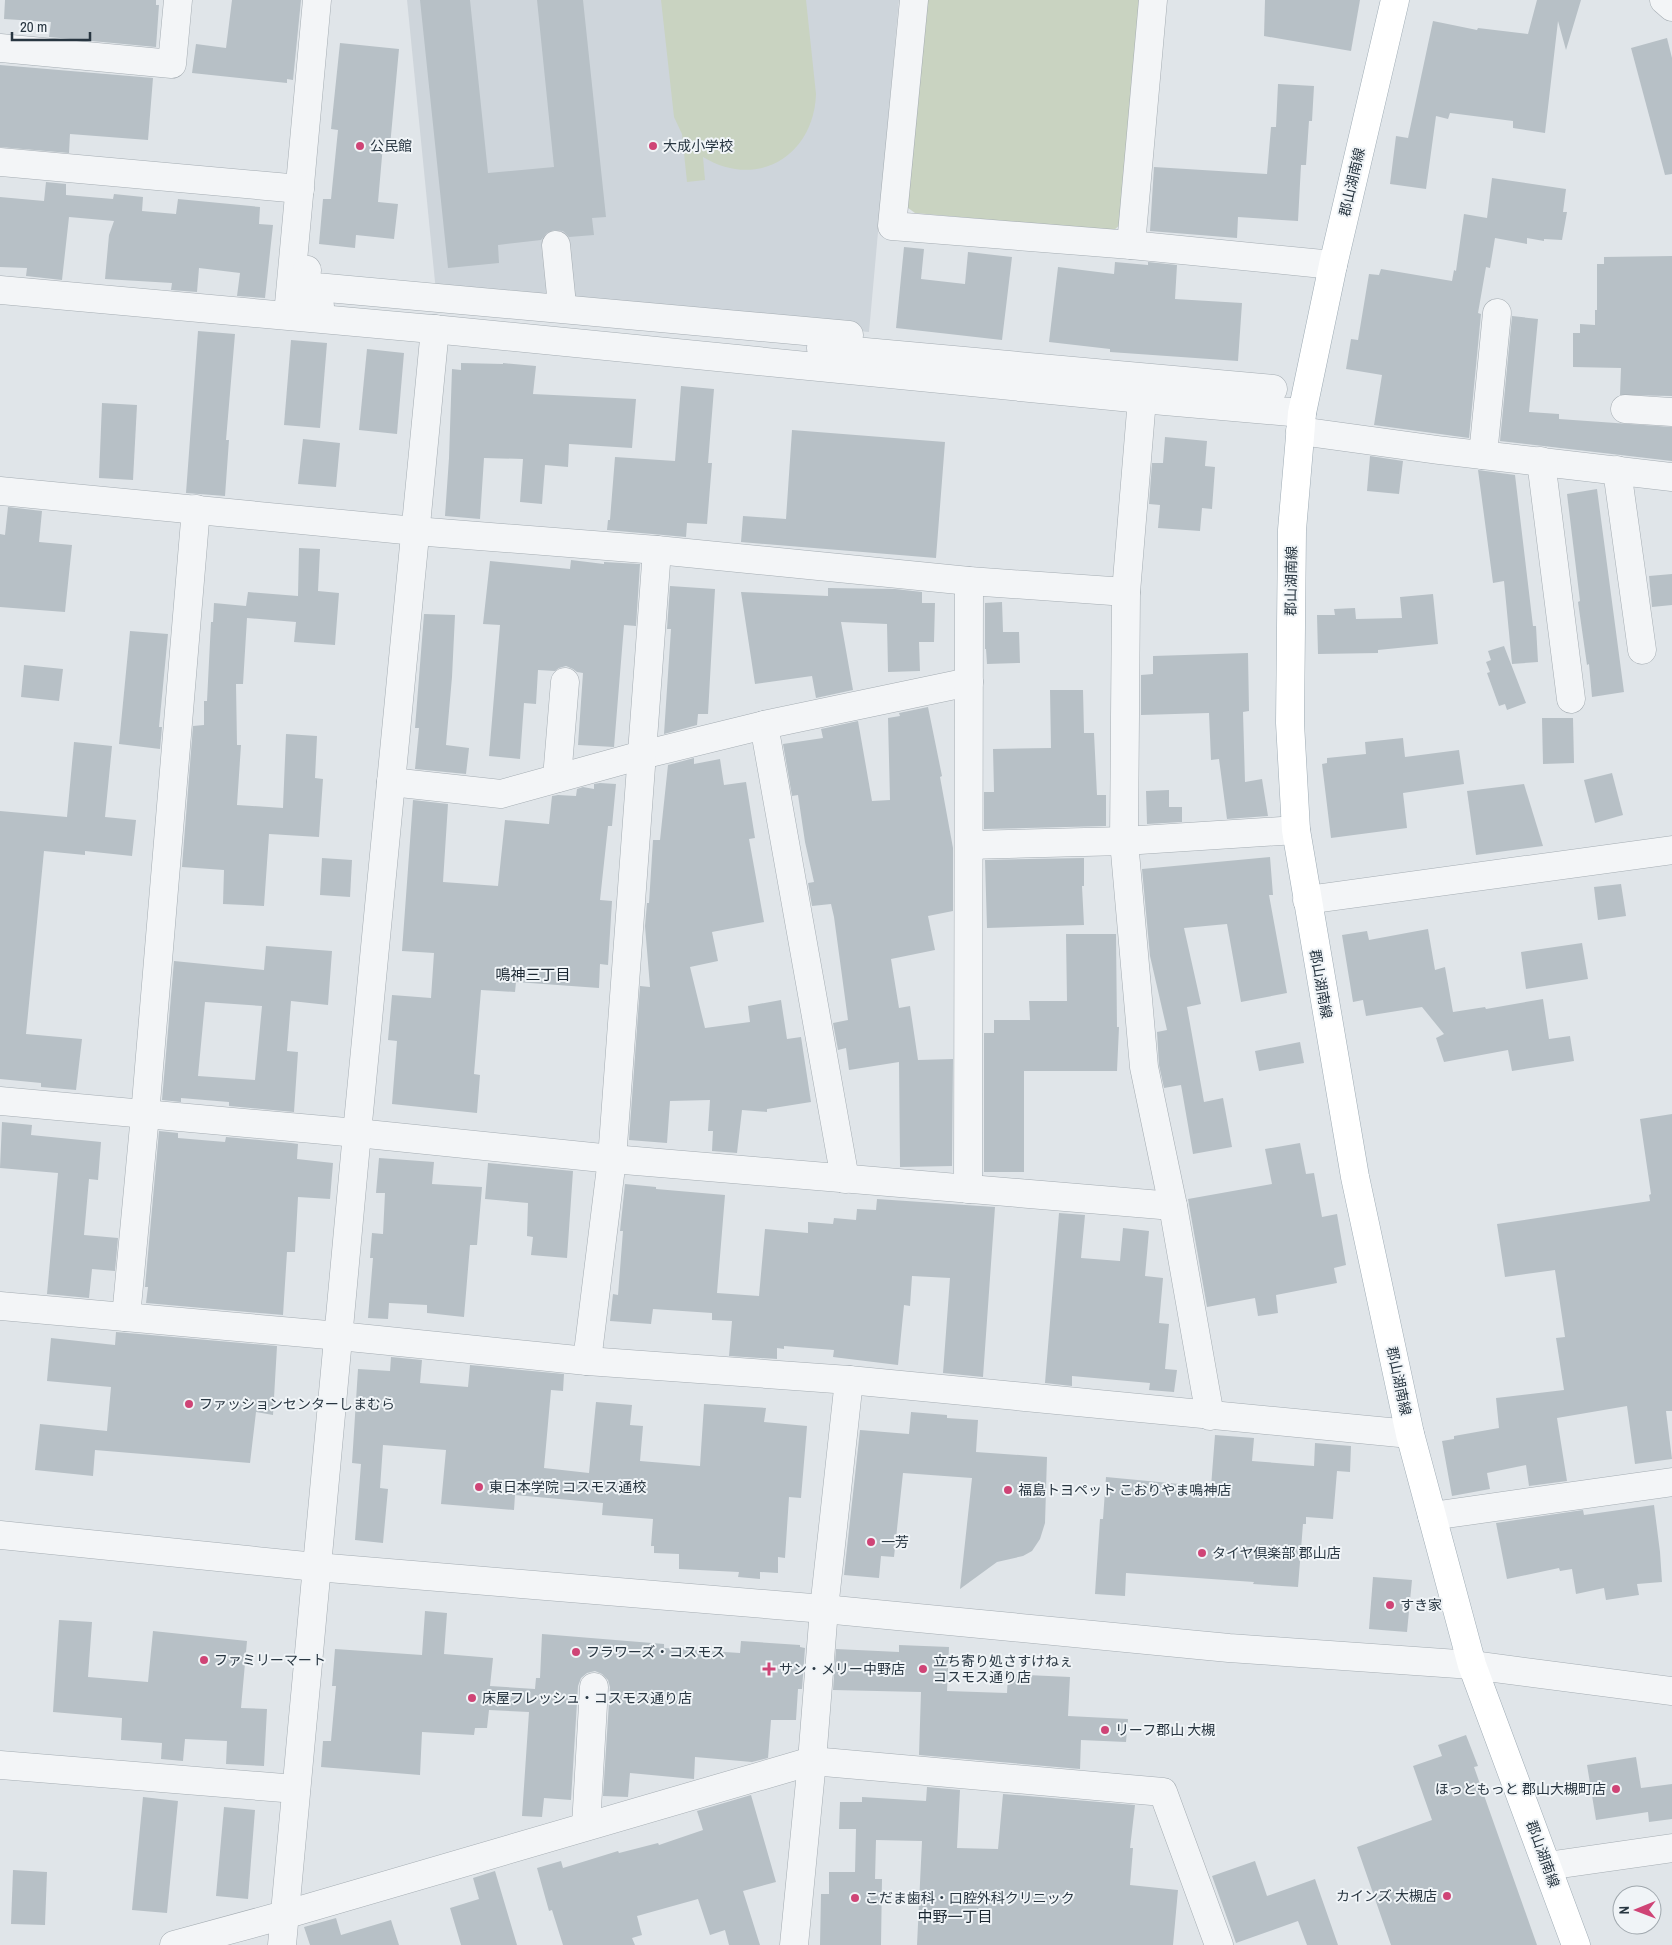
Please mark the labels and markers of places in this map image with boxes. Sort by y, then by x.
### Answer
place label: 公民館 [370,137,412,155]
place label: 大成小学校 [663,137,733,155]
marker: 公民館 [354,140,366,152]
marker: 大成小学校 [647,140,659,152]
place label: ファッションセンターしまむら [199,1395,395,1413]
marker: ファッションセンターしまむら [183,1398,195,1410]
place label: 東日本学院 コスモス通校 [489,1478,646,1496]
marker: 東日本学院 コスモス通校 [473,1481,485,1493]
place label: 福島トヨペット こおりやま鳴神店 [1018,1481,1231,1499]
marker: 福島トヨペット こおりやま鳴神店 [1002,1484,1014,1496]
place label: 一芳 [881,1533,909,1551]
marker: 一芳 [865,1536,877,1548]
place label: タイヤ倶楽部 郡山店 [1212,1544,1341,1562]
marker: タイヤ倶楽部 郡山店 [1196,1547,1208,1559]
place label: すき家 [1400,1596,1442,1614]
marker: すき家 [1384,1599,1396,1611]
place label: フラワーズ・コスモス [586,1643,725,1661]
marker: フラワーズ・コスモス [570,1646,582,1658]
place label: ファミリーマート [214,1651,326,1669]
place label: 立ち寄り処さすけねぇ コスモス通り店 [933,1652,1073,1686]
marker: ファミリーマート [198,1654,210,1666]
place label: サン・メリー中野店 [779,1660,905,1678]
marker: サン・メリー中野店 [763,1663,775,1675]
marker: 立ち寄り処さすけねぇ コスモス通り店 [917,1663,929,1675]
place label: 床屋フレッシュ・コスモス通り店 [482,1689,692,1707]
marker: 床屋フレッシュ・コスモス通り店 [466,1692,478,1704]
place label: リーフ郡山 大槻 [1115,1721,1215,1739]
marker: リーフ郡山 大槻 [1099,1724,1111,1736]
place label: ほっともっと 郡山大槻町店 [1435,1780,1606,1798]
marker: ほっともっと 郡山大槻町店 [1610,1783,1622,1795]
place label: カインズ 大槻店 [1336,1887,1437,1905]
place label: こだま歯科・口腔外科クリニック [865,1889,1075,1907]
marker: カインズ 大槻店 [1441,1890,1453,1902]
marker: こだま歯科・口腔外科クリニック [849,1892,861,1904]

